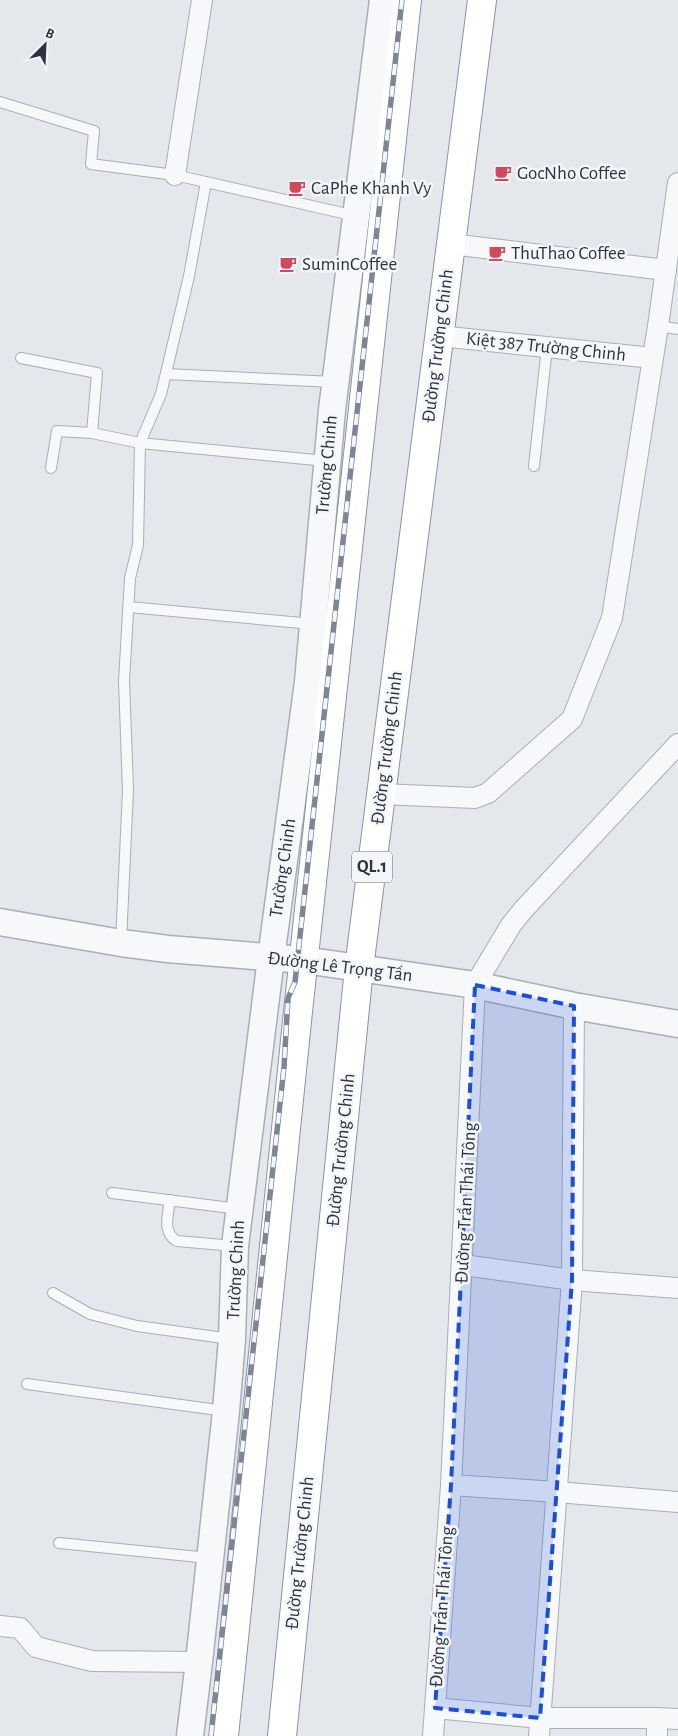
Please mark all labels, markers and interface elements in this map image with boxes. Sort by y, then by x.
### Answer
north arrow [20,20,70,70]
text: B [43,26,56,42]
cafe icon: GocNho Coffee [493,163,513,183]
place label: GocNho Coffee [517,164,626,183]
cafe icon: CaPhe Khanh Vy [287,178,307,198]
place label: CaPhe Khanh Vy [311,179,431,198]
cafe icon: ThuThao Coffee [487,243,507,263]
place label: ThuThao Coffee [511,244,626,263]
cafe icon: SuminCoffee [278,254,298,274]
place label: SuminCoffee [302,255,397,274]
street label: Đường Trường Chinh [419,268,457,424]
street label: Kiệt 387 Trường Chinh [465,329,627,365]
street label: Trường Chinh [313,414,341,516]
street label: Đường Trường Chinh [368,670,406,826]
street label: Trường Chinh [267,817,299,919]
road number: QL.1 [352,852,392,882]
street label: Đường Lê Trọng Tấn [266,949,414,985]
street label: Đường Trường Chinh [323,1072,359,1228]
street label: Đường Trần Thái Tông [452,1121,480,1284]
street label: Trường Chinh [224,1220,248,1320]
street label: Đường Trường Chinh [282,1475,318,1631]
street label: Đường Trần Thái Tông [427,1525,457,1688]

